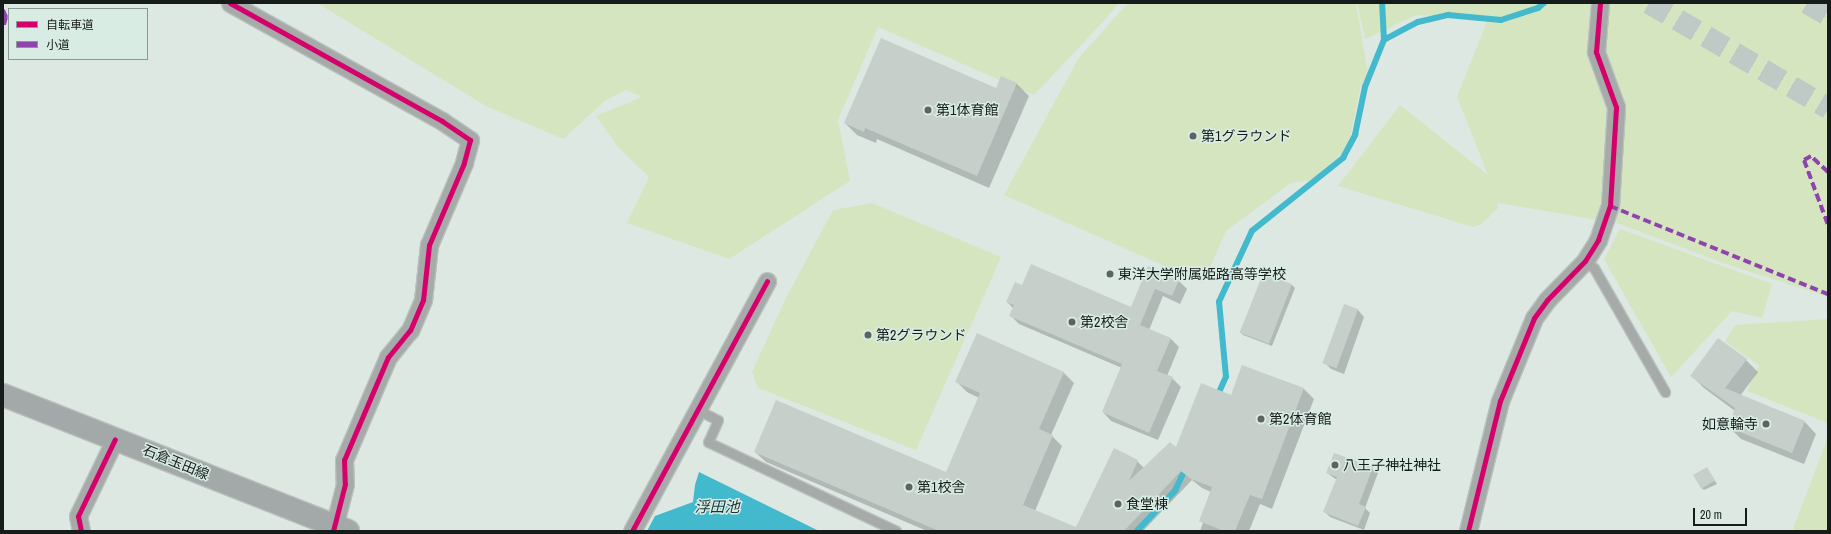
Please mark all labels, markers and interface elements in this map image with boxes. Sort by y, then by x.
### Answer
legend [8,8,148,60]
text: 自転車道 [46,17,94,33]
text: 小道 [46,37,70,53]
place label: 第1体育館 [936,102,998,118]
marker: 第1体育館 [923,105,933,115]
place label: 第1グラウンド [1201,128,1291,144]
marker: 第1グラウンド [1188,131,1198,141]
place label: 東洋大学附属姫路高等学校 [1118,266,1286,282]
marker: 東洋大学附属姫路高等学校 [1105,269,1115,279]
place label: 第2校舎 [1080,314,1128,330]
marker: 第2校舎 [1067,317,1077,327]
place label: 第2グラウンド [876,327,966,343]
marker: 第2グラウンド [863,330,873,340]
place label: 第2体育館 [1269,411,1331,427]
marker: 第2体育館 [1256,414,1266,424]
place label: 如意輪寺 [1702,416,1758,432]
marker: 如意輪寺 [1761,419,1771,429]
street label: 石倉玉田線 [140,441,212,483]
place label: 八王子神社神社 [1343,457,1441,473]
marker: 八王子神社神社 [1330,460,1340,470]
place label: 第1校舎 [917,479,965,495]
marker: 第1校舎 [904,482,914,492]
place label: 食堂棟 [1126,496,1168,512]
water label: 浮田池 [695,498,739,516]
marker: 食堂棟 [1113,499,1123,509]
scale bar [1695,500,1749,526]
text: 20 m [1700,507,1722,523]

